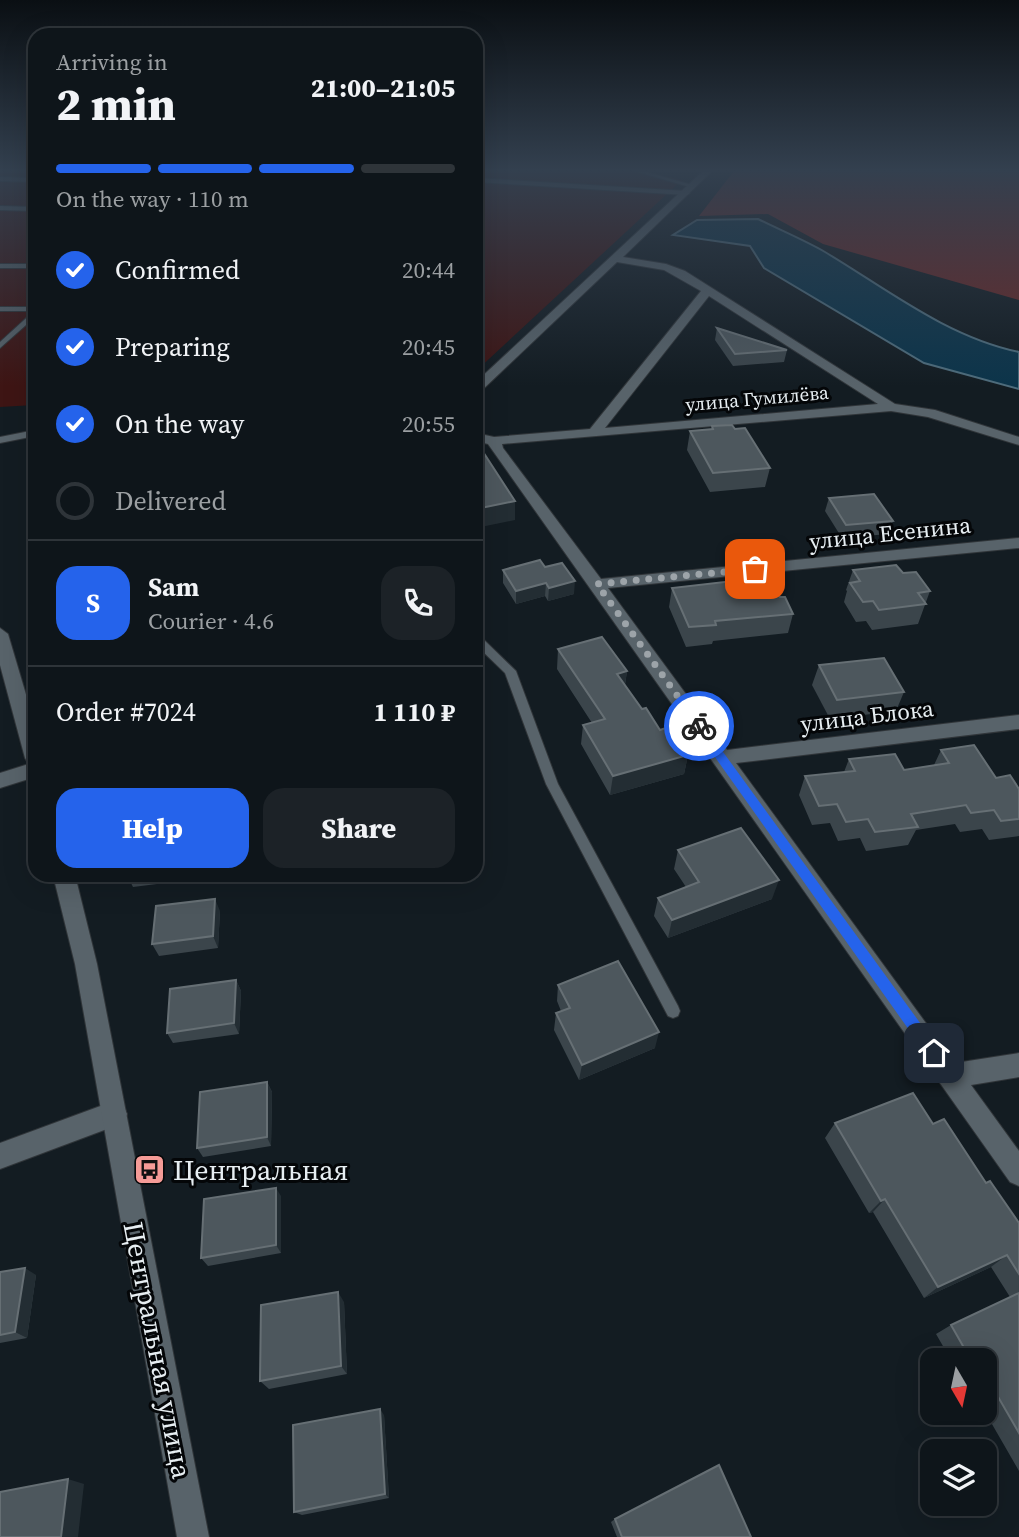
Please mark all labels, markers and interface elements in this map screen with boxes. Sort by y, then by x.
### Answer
text: Arriving in [56,46,168,78]
text: 21:00–21:05 [311,70,455,106]
text: 2 min [56,72,176,135]
text: On the way · 110 m [56,183,249,215]
icon: check [56,251,94,289]
text: Confirmed [115,252,240,288]
text: 20:44 [402,254,455,286]
icon: check [56,328,94,366]
text: Preparing [115,329,230,365]
text: 20:45 [402,331,455,363]
street label: улица Гумилёва [684,379,830,417]
icon: check [56,405,94,443]
text: On the way [115,406,244,442]
text: 20:55 [402,408,455,440]
text: Delivered [115,483,226,519]
street label: улица Есенина [807,509,973,557]
pin [725,539,785,599]
icon: bag [736,550,774,588]
button: phone [381,566,455,640]
text: Sam [148,569,199,605]
text: S [86,585,100,621]
text: Courier · 4.6 [148,605,274,637]
courier [664,691,734,761]
street label: улица Блока [799,692,936,740]
text: Order #7024 [56,694,196,730]
text: 1 110 ₽ [373,694,455,730]
icon: bike [680,707,718,745]
button: Help [56,788,249,868]
button: Share [263,788,455,868]
pin [904,1023,964,1083]
icon: home [915,1034,953,1072]
place label: Центральная [173,1151,349,1189]
bus stop icon: Центральная [133,1153,167,1187]
street label: Центральная улица [114,1218,202,1482]
north arrow [920,1348,998,1424]
map controls [920,1348,997,1516]
button: layers [920,1439,997,1516]

